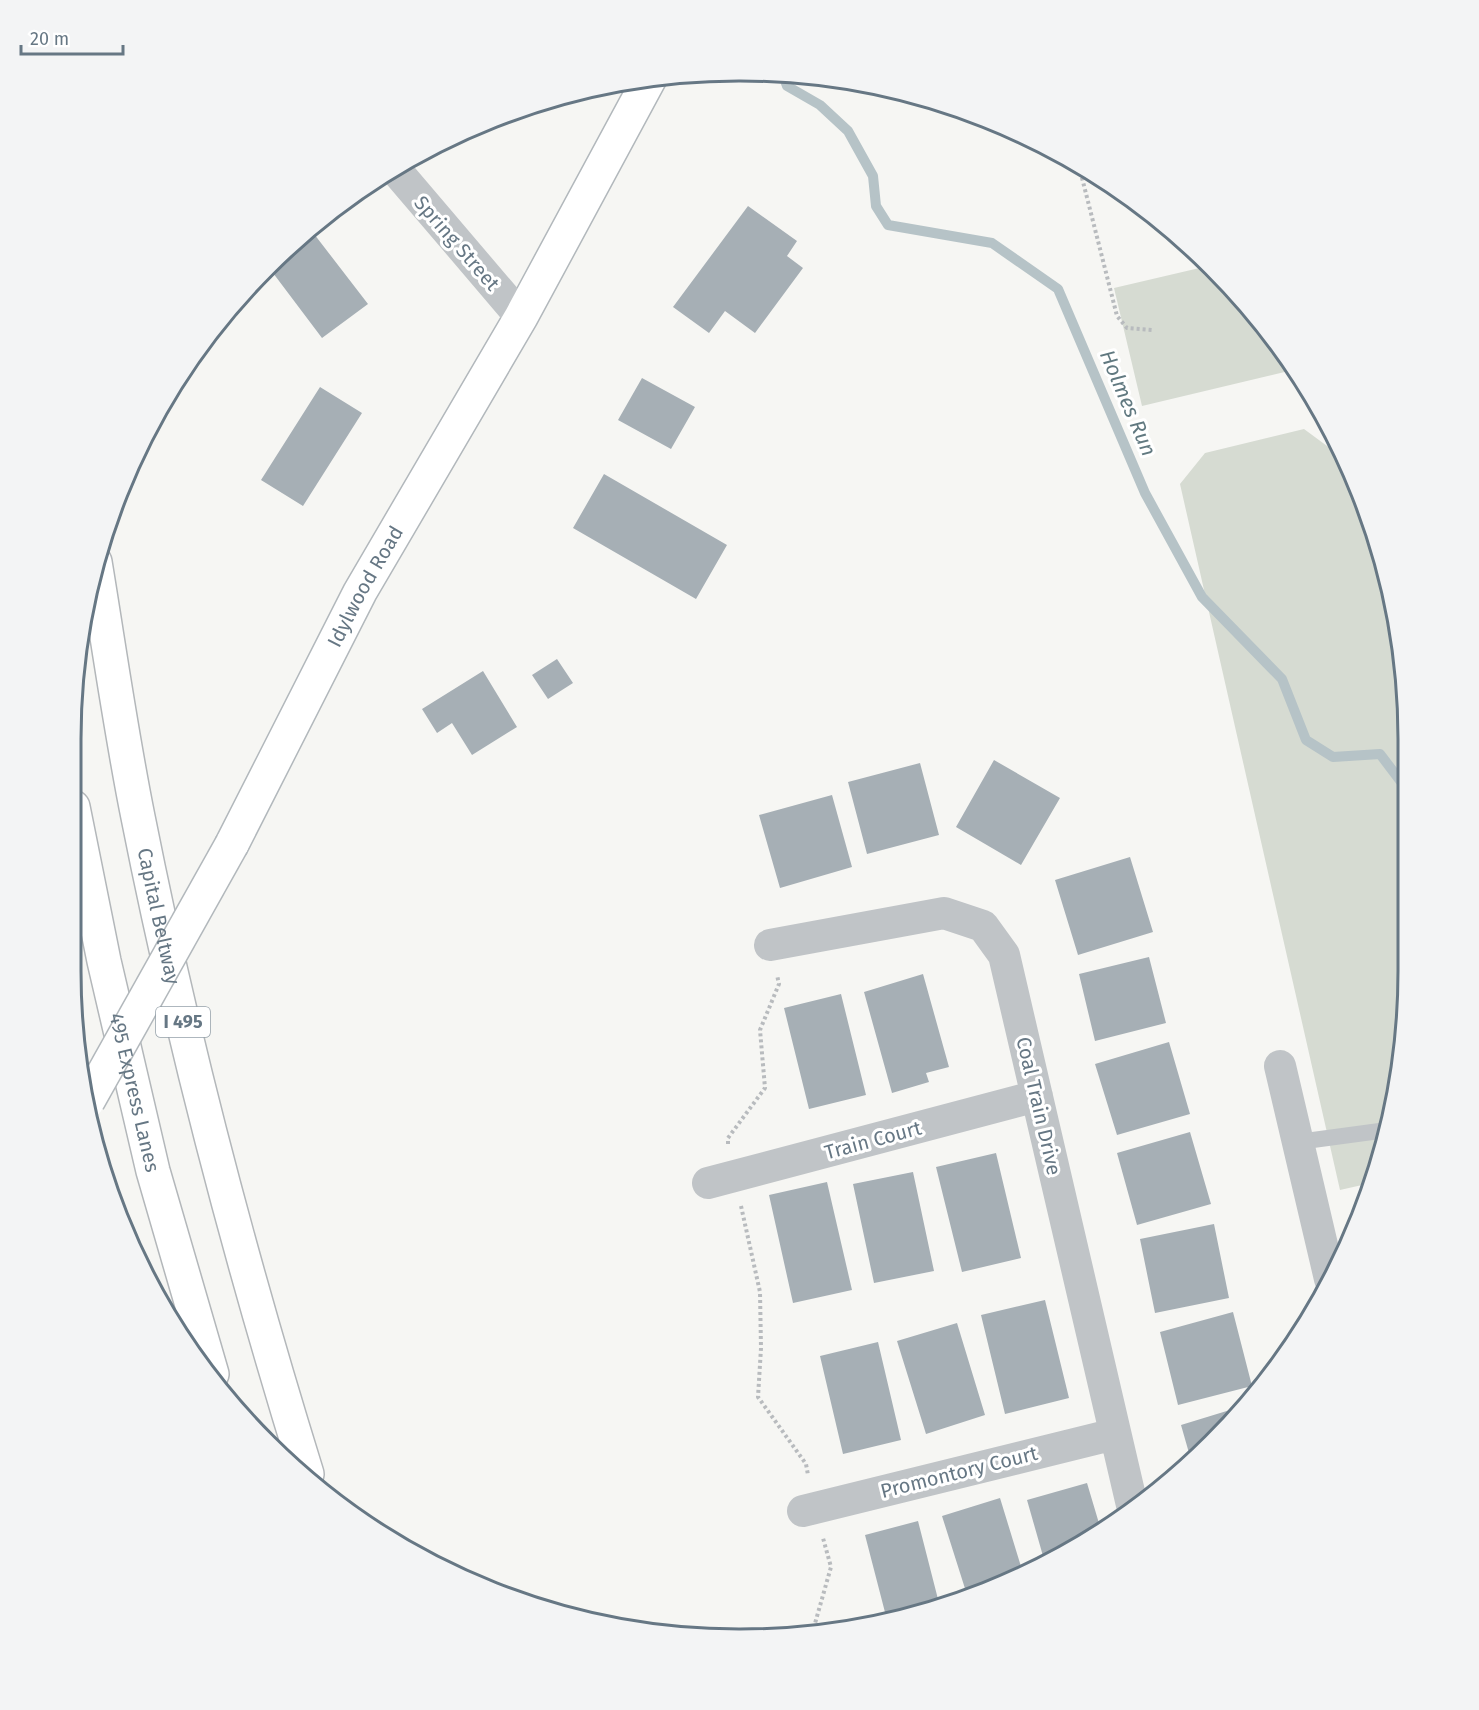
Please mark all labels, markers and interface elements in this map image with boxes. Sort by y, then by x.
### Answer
scale bar [21,18,123,56]
text: 20 m [30,28,69,50]
street label: Spring Street [409,191,505,296]
water label: Holmes Run [1094,346,1162,460]
street label: Idylwood Road [322,521,408,651]
street label: Capital Beltway [133,846,186,987]
road number: I 495 [156,1007,210,1037]
street label: 495 Express Lanes [104,1010,165,1174]
street label: Coal Train Drive [1011,1034,1067,1178]
street label: Train Court [822,1115,925,1164]
street label: Promontory Court [878,1441,1041,1503]

